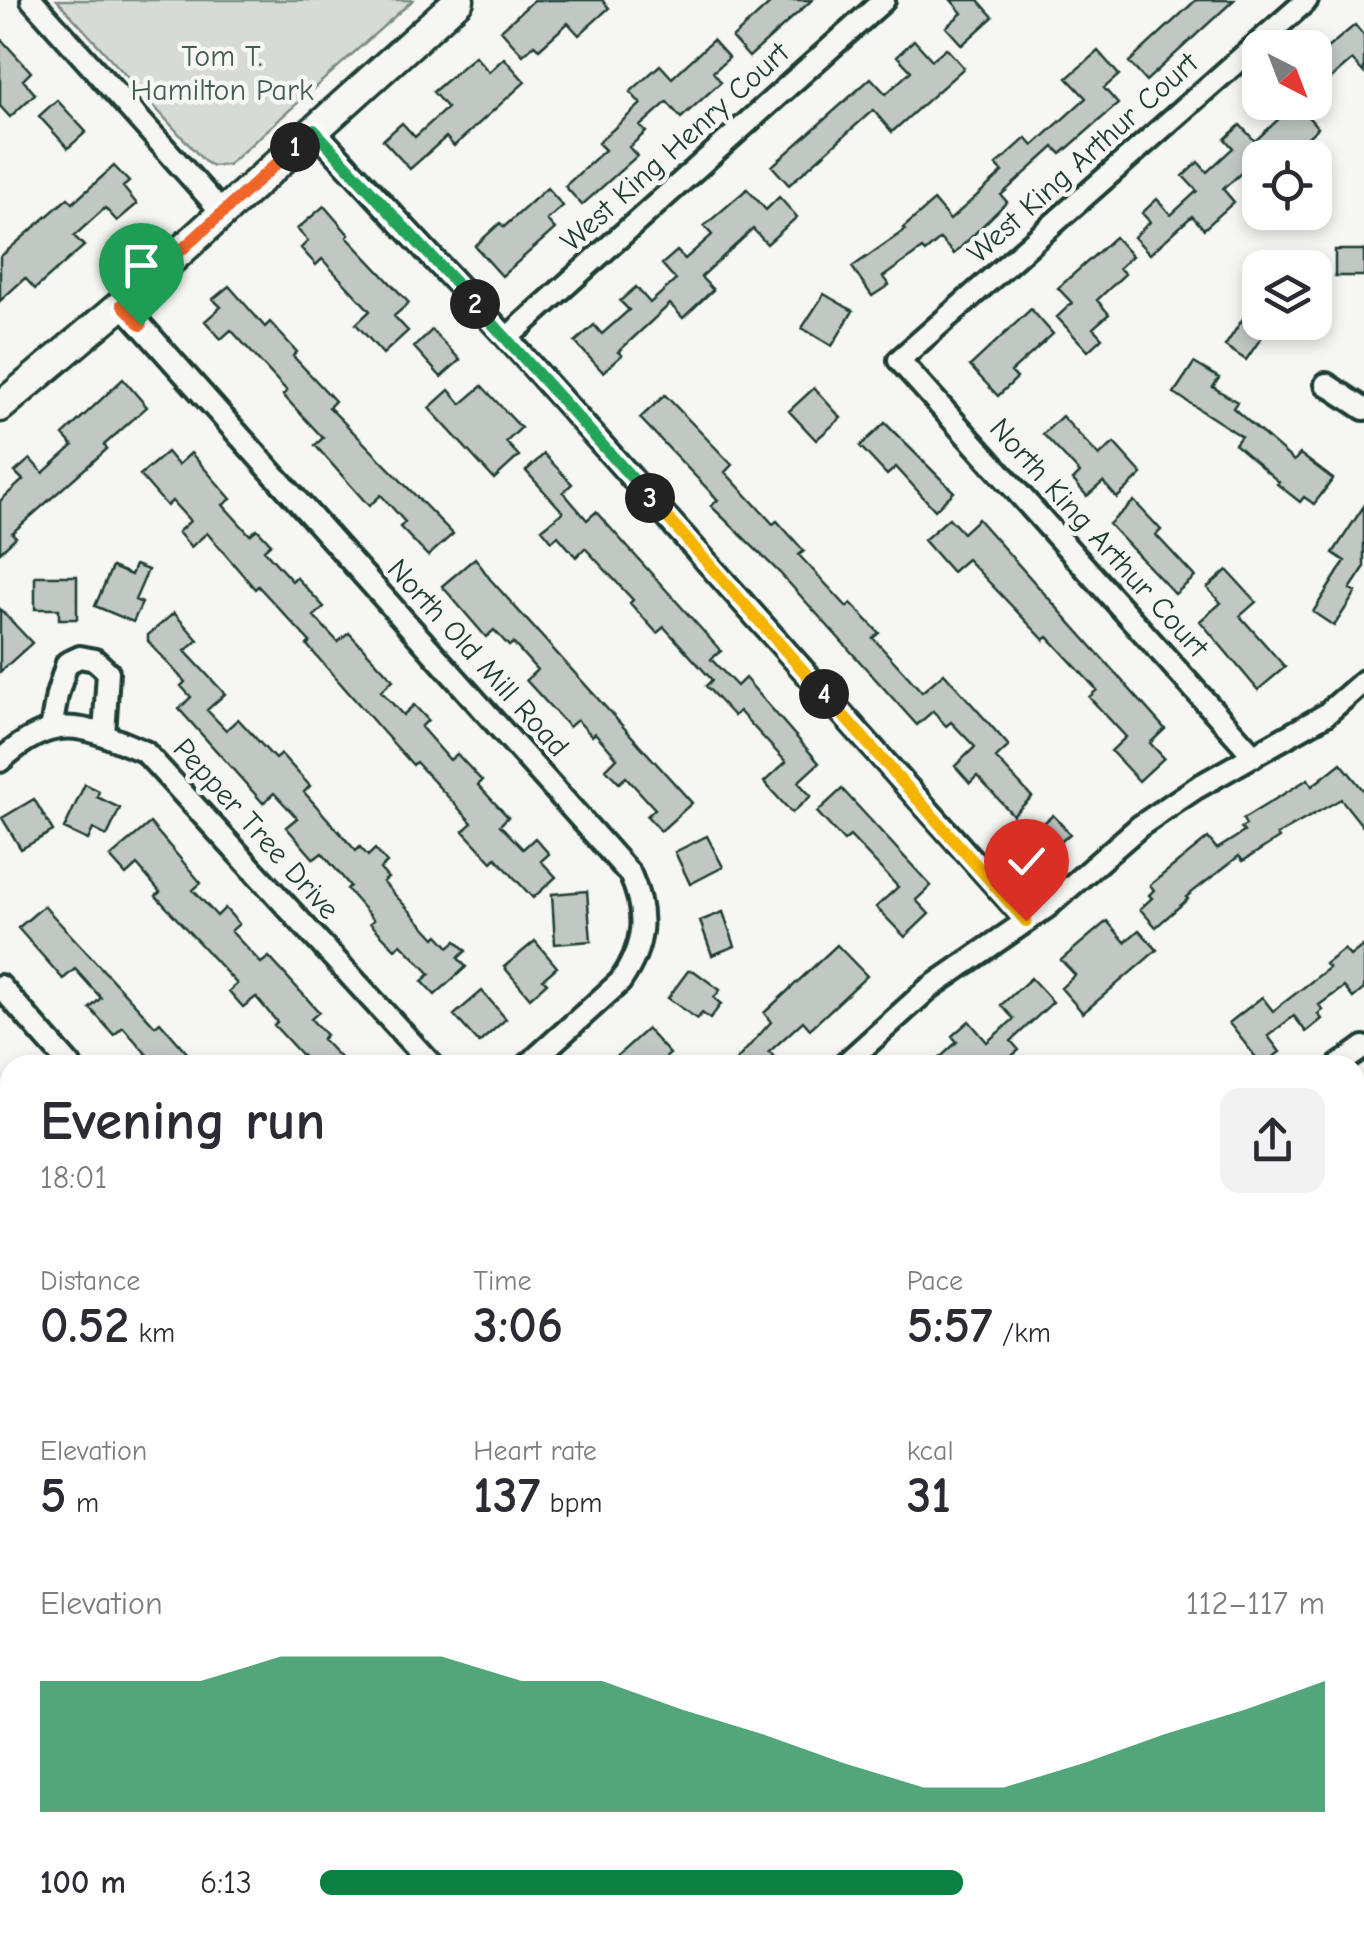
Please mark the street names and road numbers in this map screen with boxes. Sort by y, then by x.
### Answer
street label: West King Henry Court [554,34,797,259]
street label: West King Arthur Court [961,44,1206,271]
street label: North King Arthur Court [982,411,1217,666]
street label: North Old Mill Road [380,552,576,764]
street label: Pepper Tree Drive [166,731,346,927]

